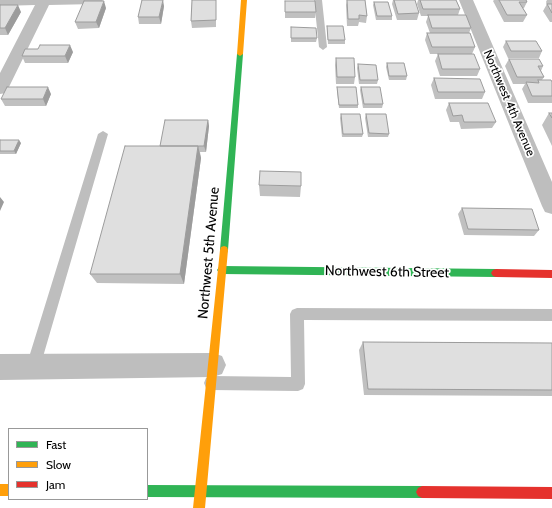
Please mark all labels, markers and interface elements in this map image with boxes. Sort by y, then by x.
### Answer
street label: Northwest 4th Avenue [480,48,538,158]
street label: Northwest 5th Avenue [195,186,223,320]
street label: Northwest 6th Street [325,263,449,281]
legend [8,428,148,500]
text: Fast [46,437,66,452]
text: Slow [46,457,71,472]
text: Jam [46,477,65,492]

